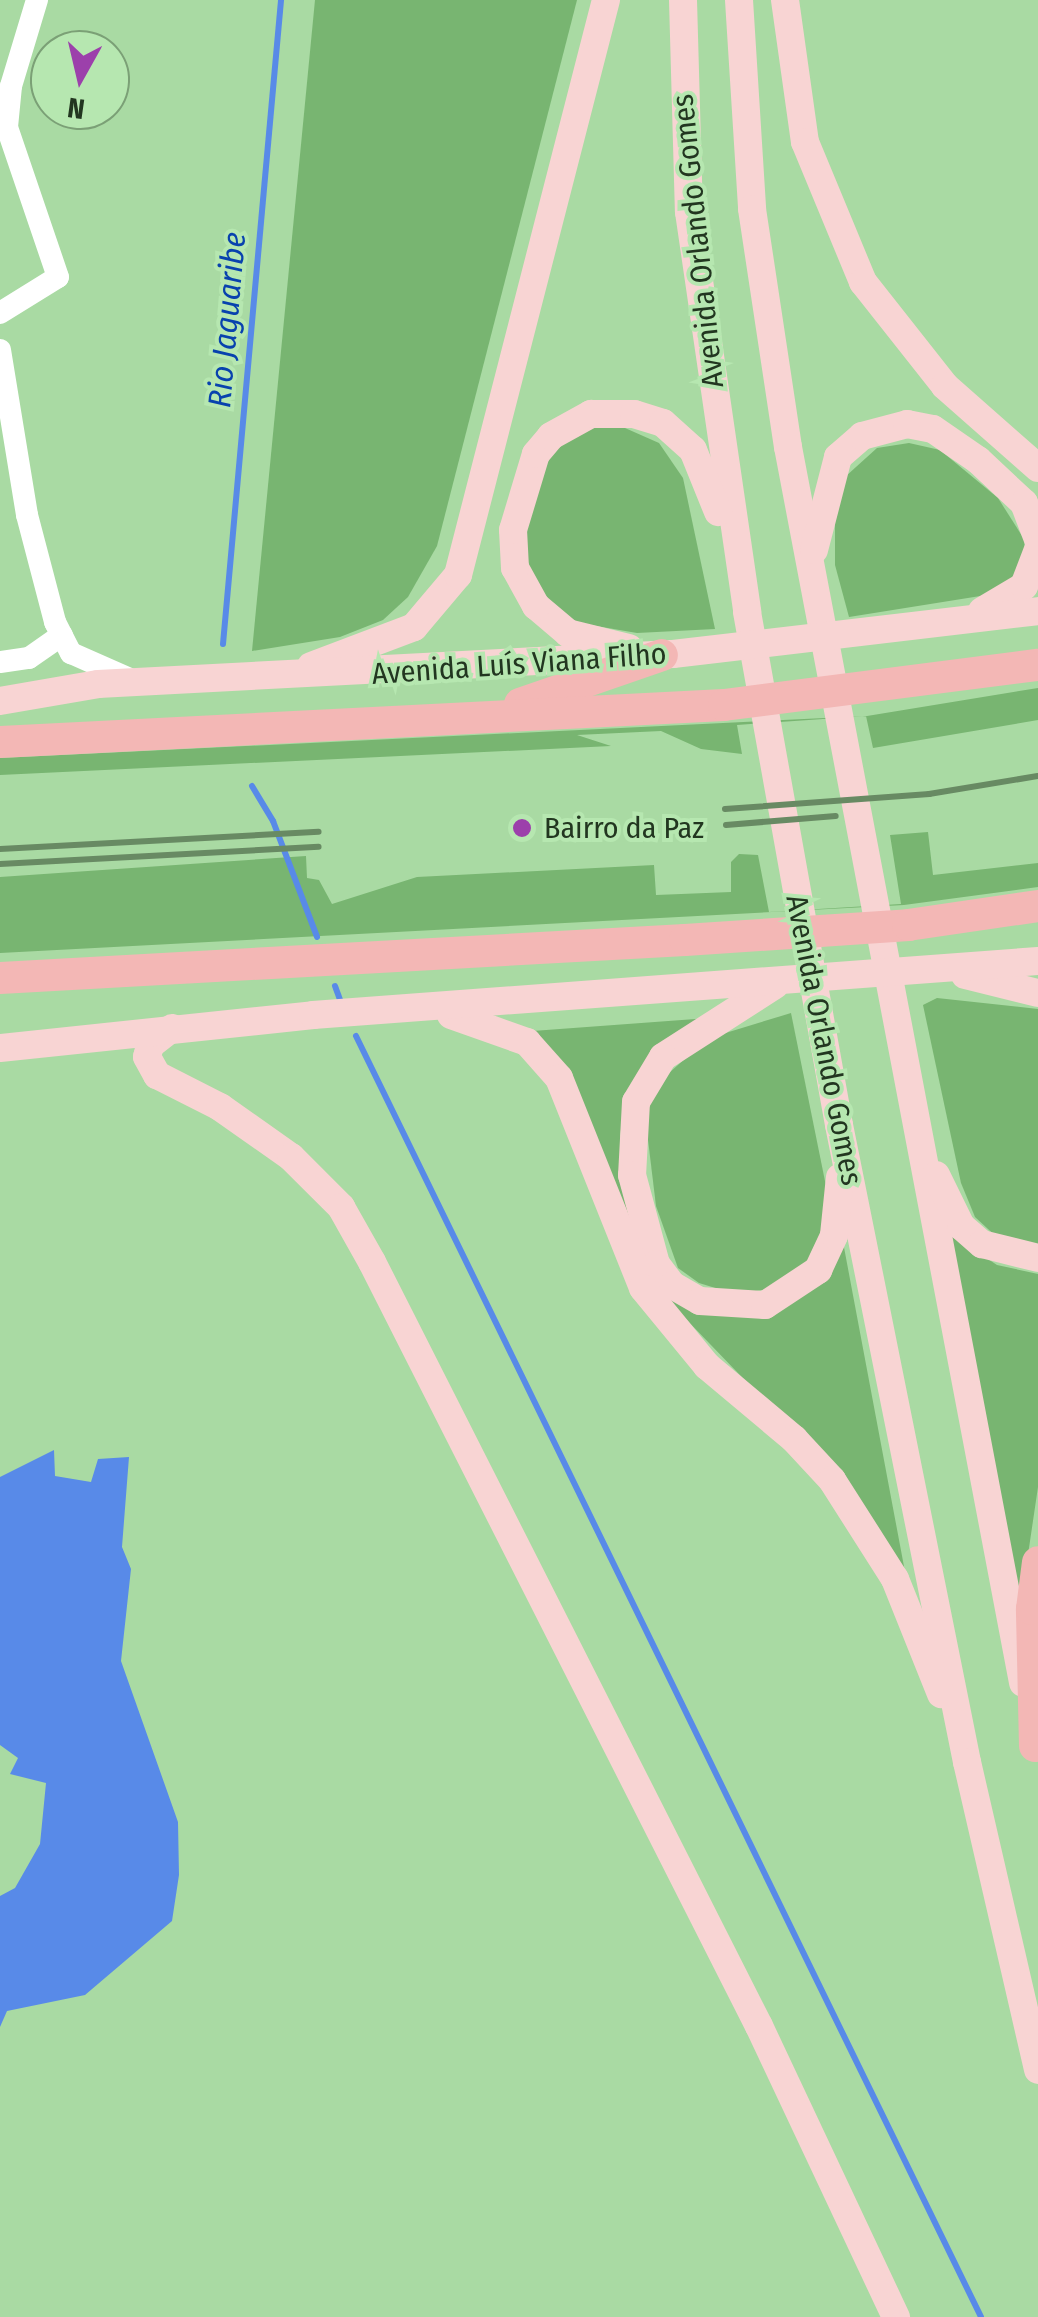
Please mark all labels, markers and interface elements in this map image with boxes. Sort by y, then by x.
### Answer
north arrow [30,30,130,130]
text: N [65,91,87,126]
street label: Avenida Orlando Gomes [665,92,731,390]
water label: Rio Jaguaribe [200,231,254,409]
street label: Avenida Luís Viana Filho [370,636,668,692]
place label: Bairro da Paz [544,810,704,846]
marker: Bairro da Paz [509,815,535,841]
street label: Avenida Orlando Gomes [778,892,870,1188]

